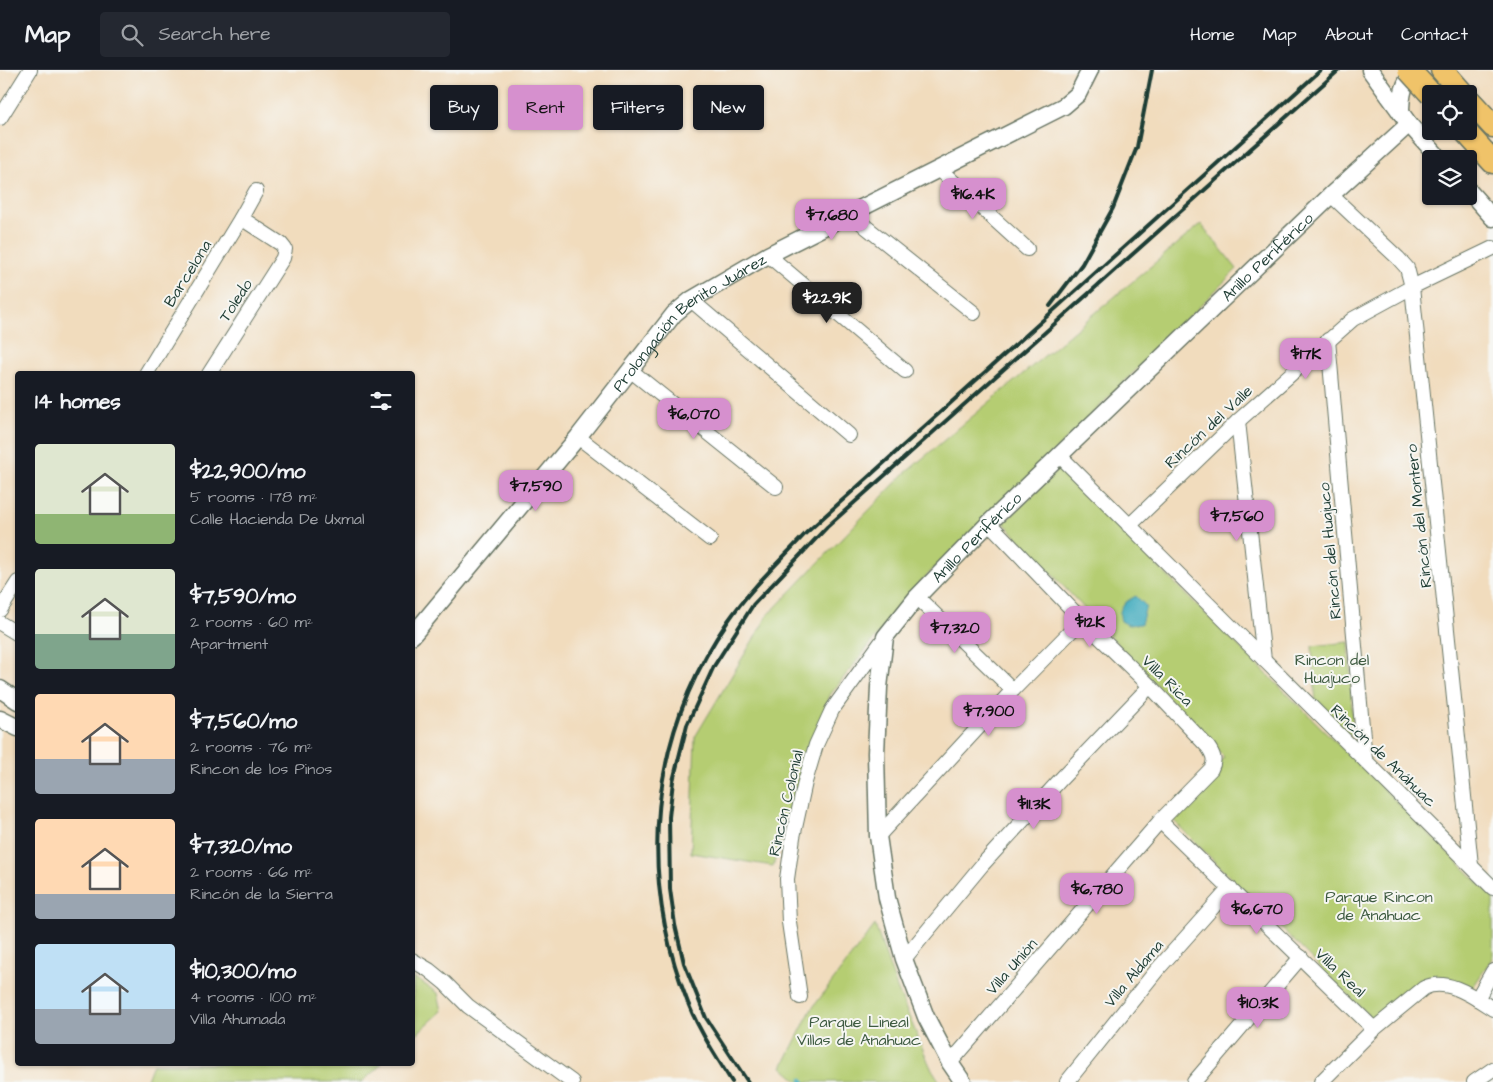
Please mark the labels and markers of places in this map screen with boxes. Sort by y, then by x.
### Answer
pin: $16.4K [932,178,1014,220]
pin: $7,680 [791,198,873,241]
pin: $22.9K [786,282,868,324]
pin: $17K [1276,338,1336,380]
pin: $6,070 [653,398,735,440]
pin: $7,590 [495,470,577,512]
pin: $7,560 [1196,500,1278,542]
pin: $12K [1060,606,1120,648]
pin: $7,320 [914,612,996,654]
pin: $7,900 [948,694,1030,737]
pin: $11.3K [993,788,1075,830]
pin: $6,780 [1056,872,1138,915]
pin: $6,670 [1216,892,1298,935]
pin: $10.3K [1217,986,1299,1029]

